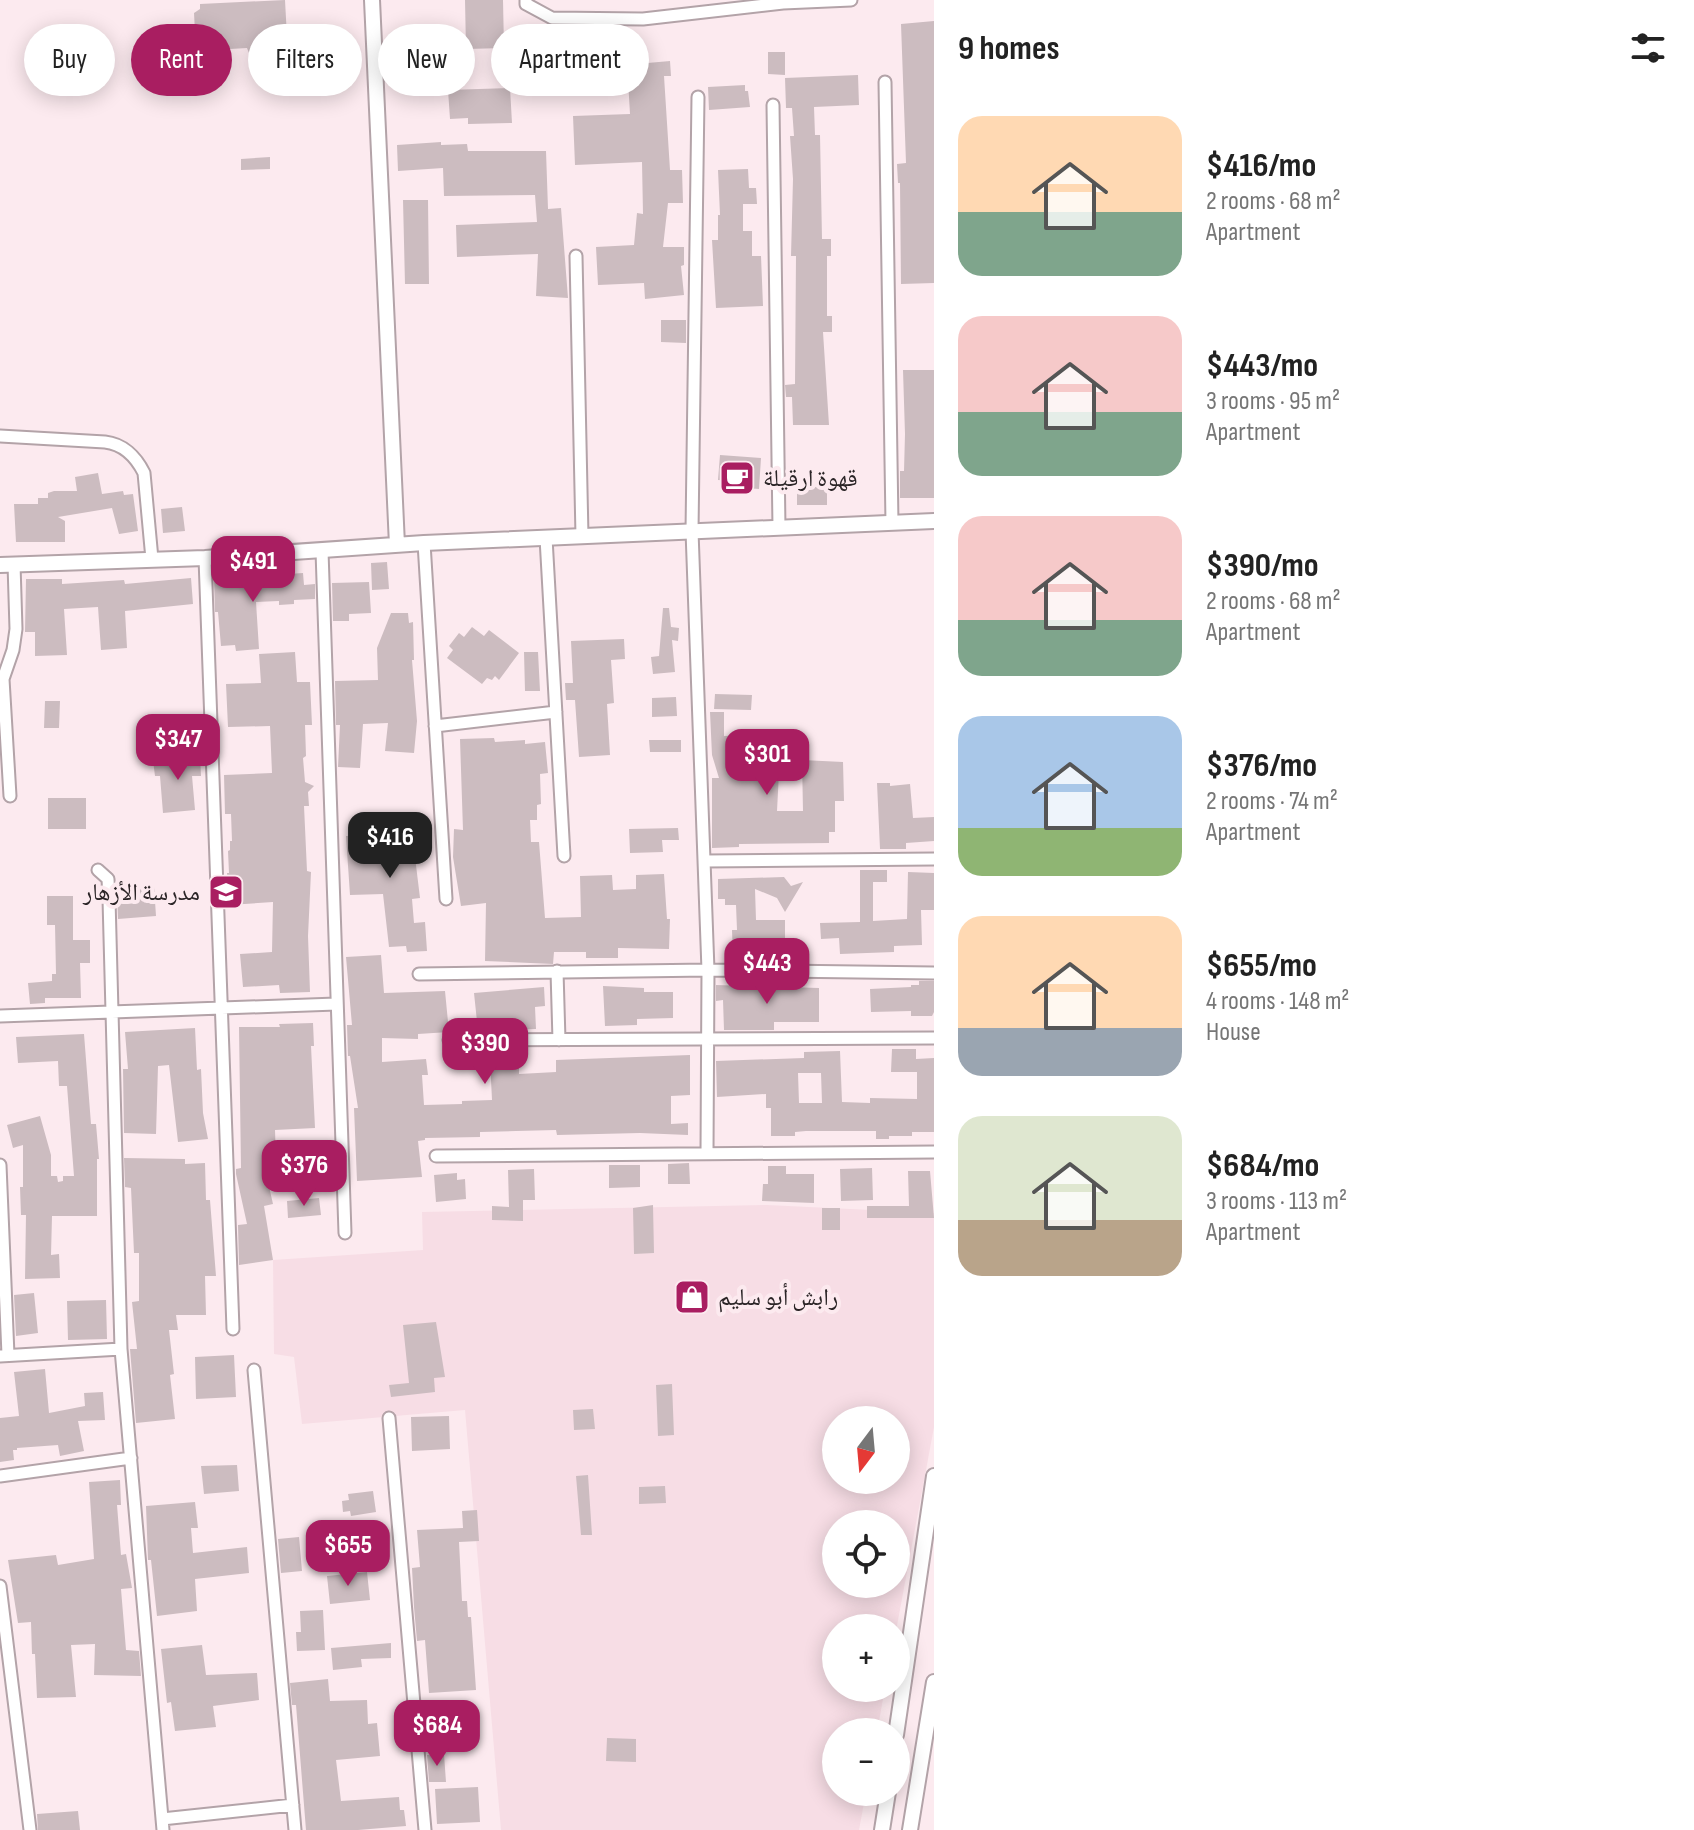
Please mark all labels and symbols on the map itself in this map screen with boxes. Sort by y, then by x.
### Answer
cafe icon: قهوة ارقيلة [718,459,756,497]
place label: قهوة ارقيلة [763,464,858,493]
pin: $491 [206,536,300,604]
pin: $347 [131,714,225,782]
pin: $301 [720,729,814,797]
pin: $416 [343,812,437,880]
school or university icon: مدرسة الأزهار [207,873,245,911]
place label: مدرسة الأزهار [82,878,200,907]
pin: $443 [720,938,814,1006]
pin: $390 [438,1018,532,1086]
pin: $376 [257,1140,351,1208]
shop icon: رابش أبو سليم [673,1278,711,1316]
place label: رابش أبو سليم [718,1283,838,1313]
north arrow [822,1406,910,1494]
pin: $655 [301,1520,395,1588]
pin: $684 [390,1700,484,1768]

